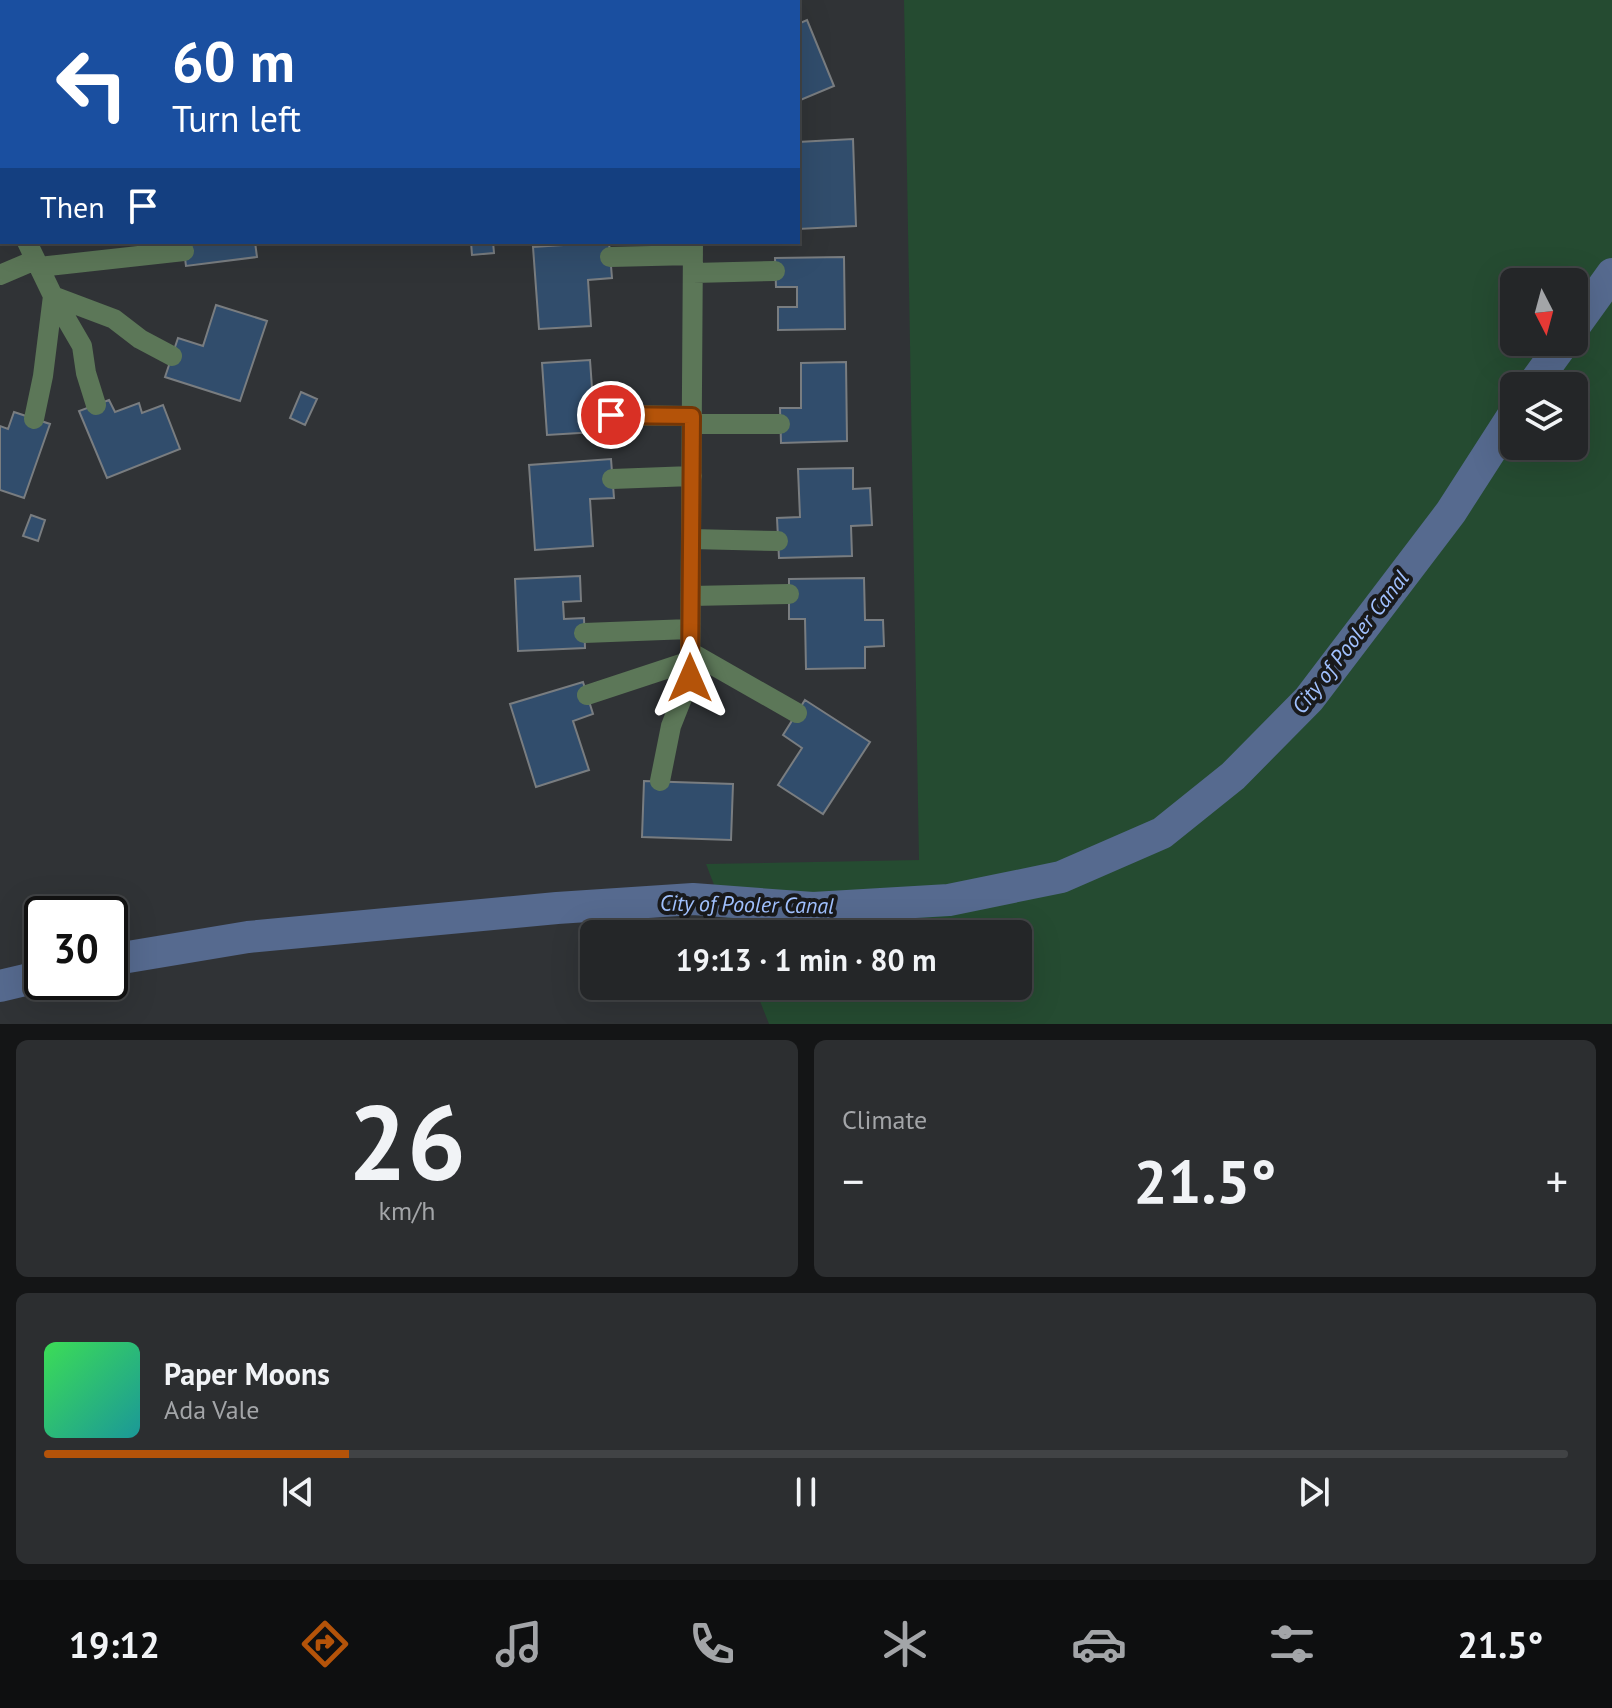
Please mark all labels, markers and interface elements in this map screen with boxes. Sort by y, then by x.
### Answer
text: 60 m [172,25,295,97]
icon: left [40,32,144,136]
text: Turn left [172,95,301,142]
icon: arrive [121,184,165,228]
text: Then [40,187,105,226]
north arrow [1500,268,1588,356]
map controls [1500,268,1588,460]
button: layers [1500,372,1588,460]
pin [577,381,645,449]
icon: arrive [589,393,633,437]
water label: City of Pooler Canal [1285,565,1415,719]
position arrow [648,636,732,720]
water label: City of Pooler Canal [660,888,834,920]
speed limit sign: 30 [24,896,128,1000]
text: 19:13 · 1 min · 80 m [676,940,936,979]
text: 26 [348,1074,466,1209]
text: Climate [842,1103,927,1136]
text: 21.5° [1133,1142,1277,1220]
text: − [842,1152,864,1209]
text: + [1546,1152,1568,1209]
text: km/h [379,1194,436,1227]
text: Paper Moons [164,1354,330,1393]
text: Ada Vale [164,1393,259,1426]
icon: previous [276,1470,320,1514]
icon: pause [784,1470,828,1514]
icon: next [1292,1470,1336,1514]
icon: directions [297,1616,353,1672]
icon: music [491,1616,547,1672]
icon: phone [684,1616,740,1672]
icon: climate [877,1616,933,1672]
icon: car [1071,1616,1127,1672]
icon: filters [1264,1616,1320,1672]
text: 19:12 [69,1621,160,1668]
text: 21.5° [1457,1621,1543,1668]

